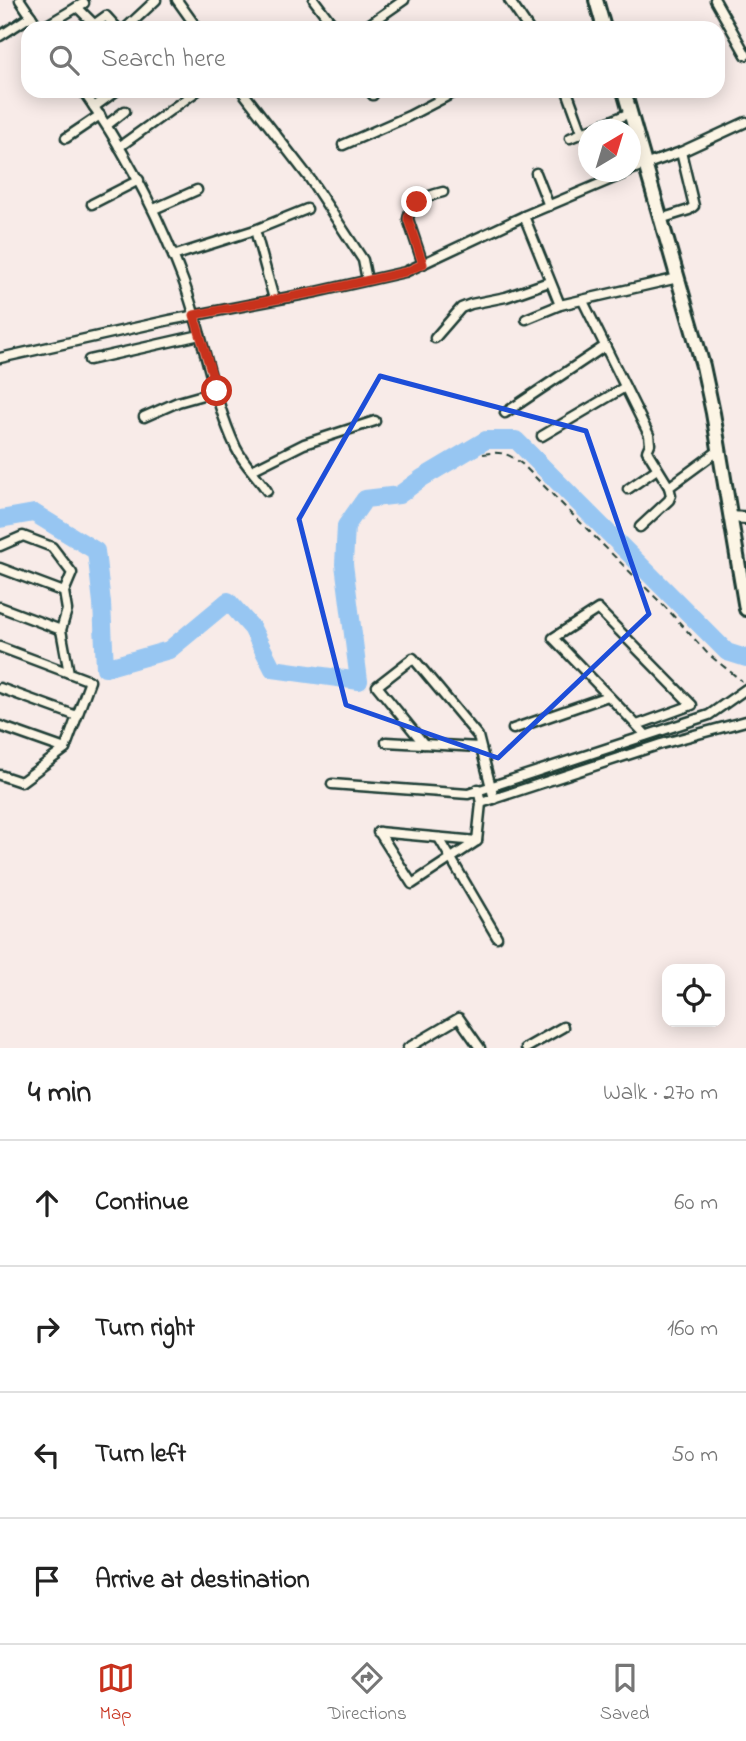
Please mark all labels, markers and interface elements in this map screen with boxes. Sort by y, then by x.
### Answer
search box [21,21,725,98]
icon: search [45,41,83,79]
text: Search here [101,41,226,79]
north arrow [578,119,641,182]
route end [401,186,432,217]
route start [201,375,232,406]
map controls [662,964,725,1027]
button: locate [662,964,725,1027]
text: 4 min [28,1072,91,1116]
text: Walk · 270 m [603,1077,718,1110]
icon: ahead [28,1184,66,1222]
text: Continue [95,1184,188,1222]
text: 60 m [674,1187,718,1220]
icon: right [28,1310,66,1348]
text: Turn right [95,1310,195,1348]
text: 160 m [667,1313,718,1346]
icon: left [28,1436,66,1474]
text: Turn left [95,1436,186,1474]
text: 50 m [671,1439,718,1472]
icon: arrive [28,1562,66,1600]
text: Arrive at destination [95,1562,310,1600]
tab: Map [97,1659,135,1728]
tab: Directions [328,1659,407,1728]
tab: Saved [600,1659,649,1728]

